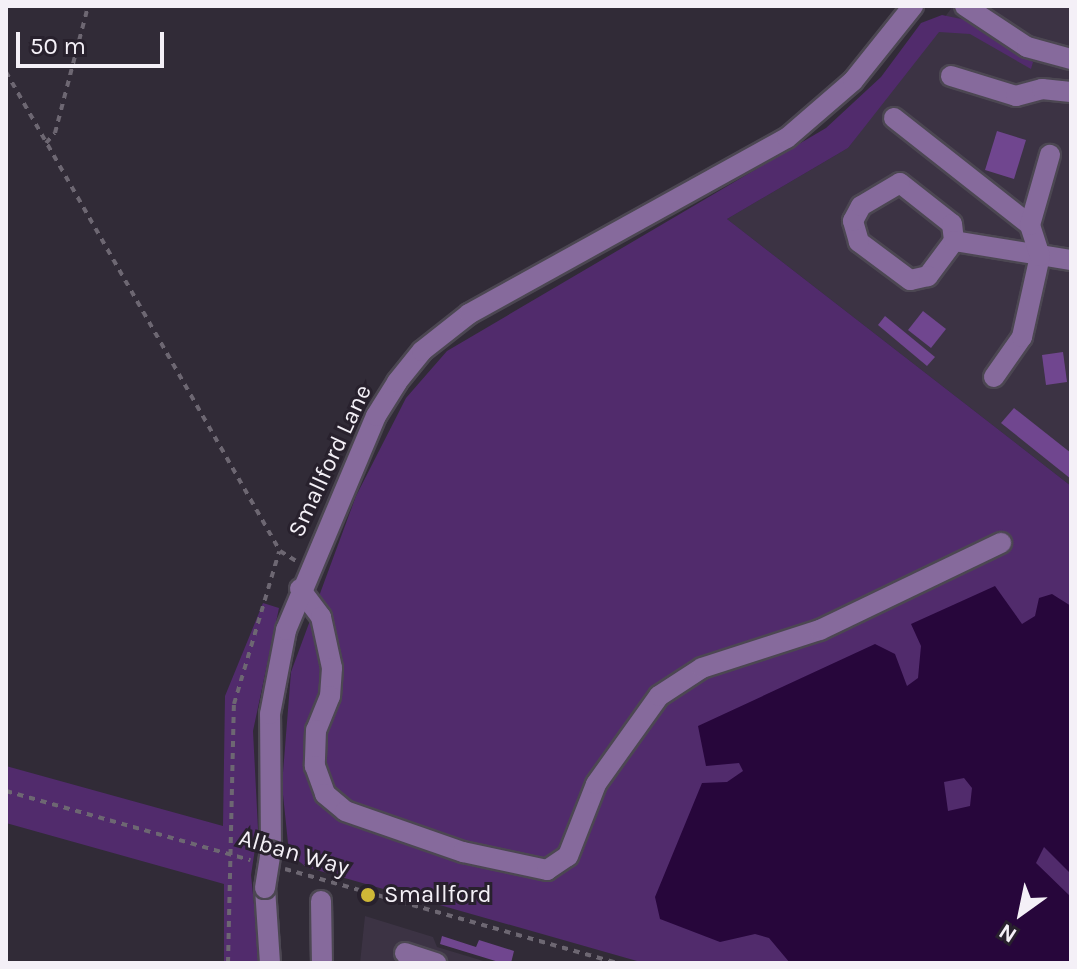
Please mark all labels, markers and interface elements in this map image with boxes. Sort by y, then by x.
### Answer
scale bar [20,16,168,66]
text: 50 m [30,32,86,60]
street label: Smallford Lane [282,380,378,542]
street label: Alban Way [236,824,352,882]
north arrow [981,873,1061,953]
place label: Smallford [384,881,492,909]
marker: Smallford [359,886,377,904]
text: N [994,918,1022,948]

